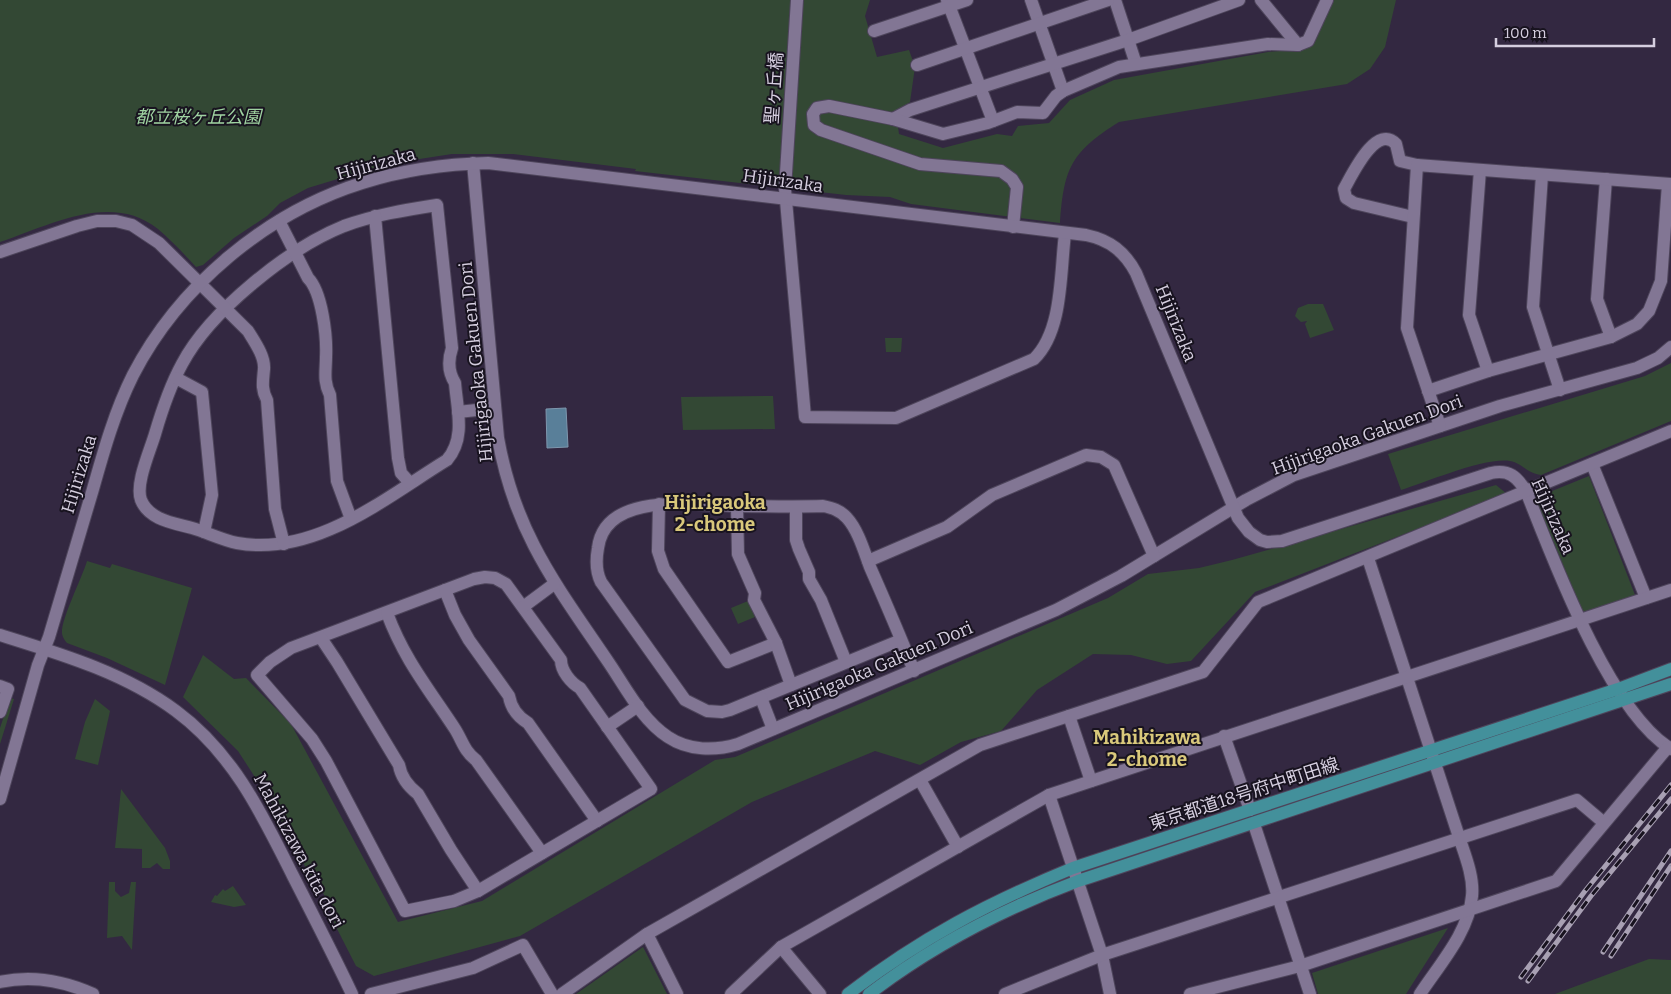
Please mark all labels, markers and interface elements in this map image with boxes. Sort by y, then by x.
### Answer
scale bar [1496,15,1654,47]
text: 100 m [1504,24,1547,42]
street label: 聖ヶ丘橋 [761,51,787,125]
park label: 都立桜ヶ丘公園 [135,106,264,128]
street label: Hijirizaka [334,143,418,185]
street label: Hijirizaka [741,164,825,198]
street label: Hijirigaoka Gakuen Dori [455,261,497,463]
street label: Hijirizaka [1151,281,1201,365]
street label: Hijirigaoka Gakuen Dori [1269,390,1465,480]
street label: Hijirizaka [57,432,101,516]
street label: Hijirizaka [1526,474,1580,558]
district label: Hijirigaoka 2-chome [664,491,766,536]
street label: Hijirigaoka Gakuen Dori [782,617,976,715]
district label: Mahikizawa 2-chome [1093,726,1201,771]
street label: 東京都道18号府中町田線 [1146,753,1342,835]
street label: Mahikizawa kita dori [249,770,349,932]

